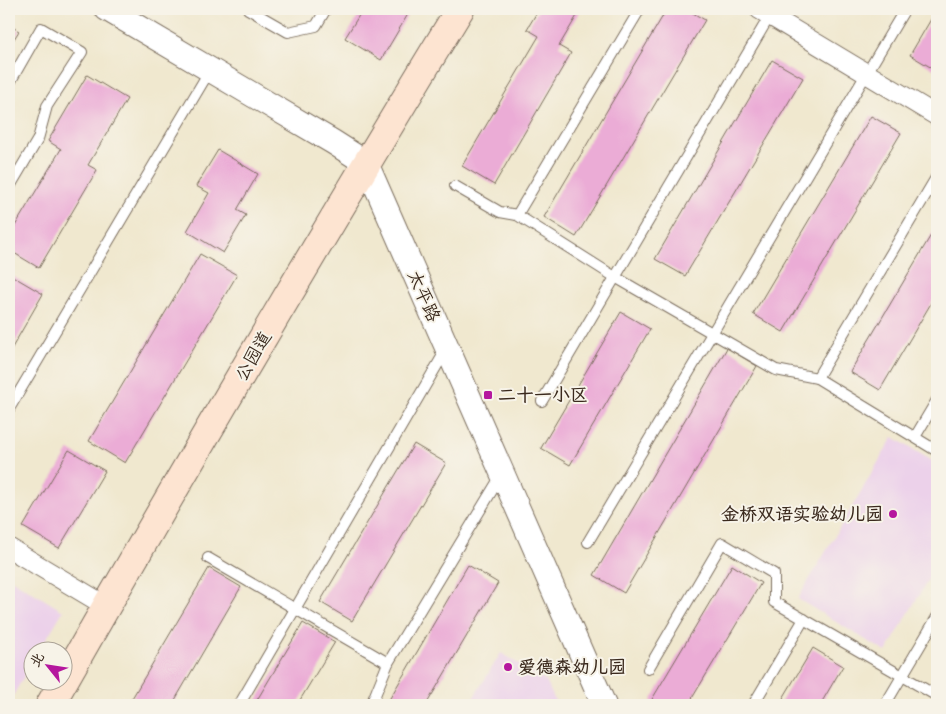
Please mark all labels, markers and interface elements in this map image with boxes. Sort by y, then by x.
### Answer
street label: 太平路 [403,267,445,325]
street label: 公园道 [230,327,276,385]
place label: 二十一小区 [498,384,588,406]
marker: 二十一小区 [482,389,494,401]
place label: 金桥双语实验幼儿园 [721,503,883,525]
marker: 金桥双语实验幼儿园 [887,508,899,520]
north arrow [22,642,72,692]
text: 北 [26,649,48,670]
place label: 爱德森幼儿园 [518,656,626,678]
marker: 爱德森幼儿园 [502,661,514,673]

